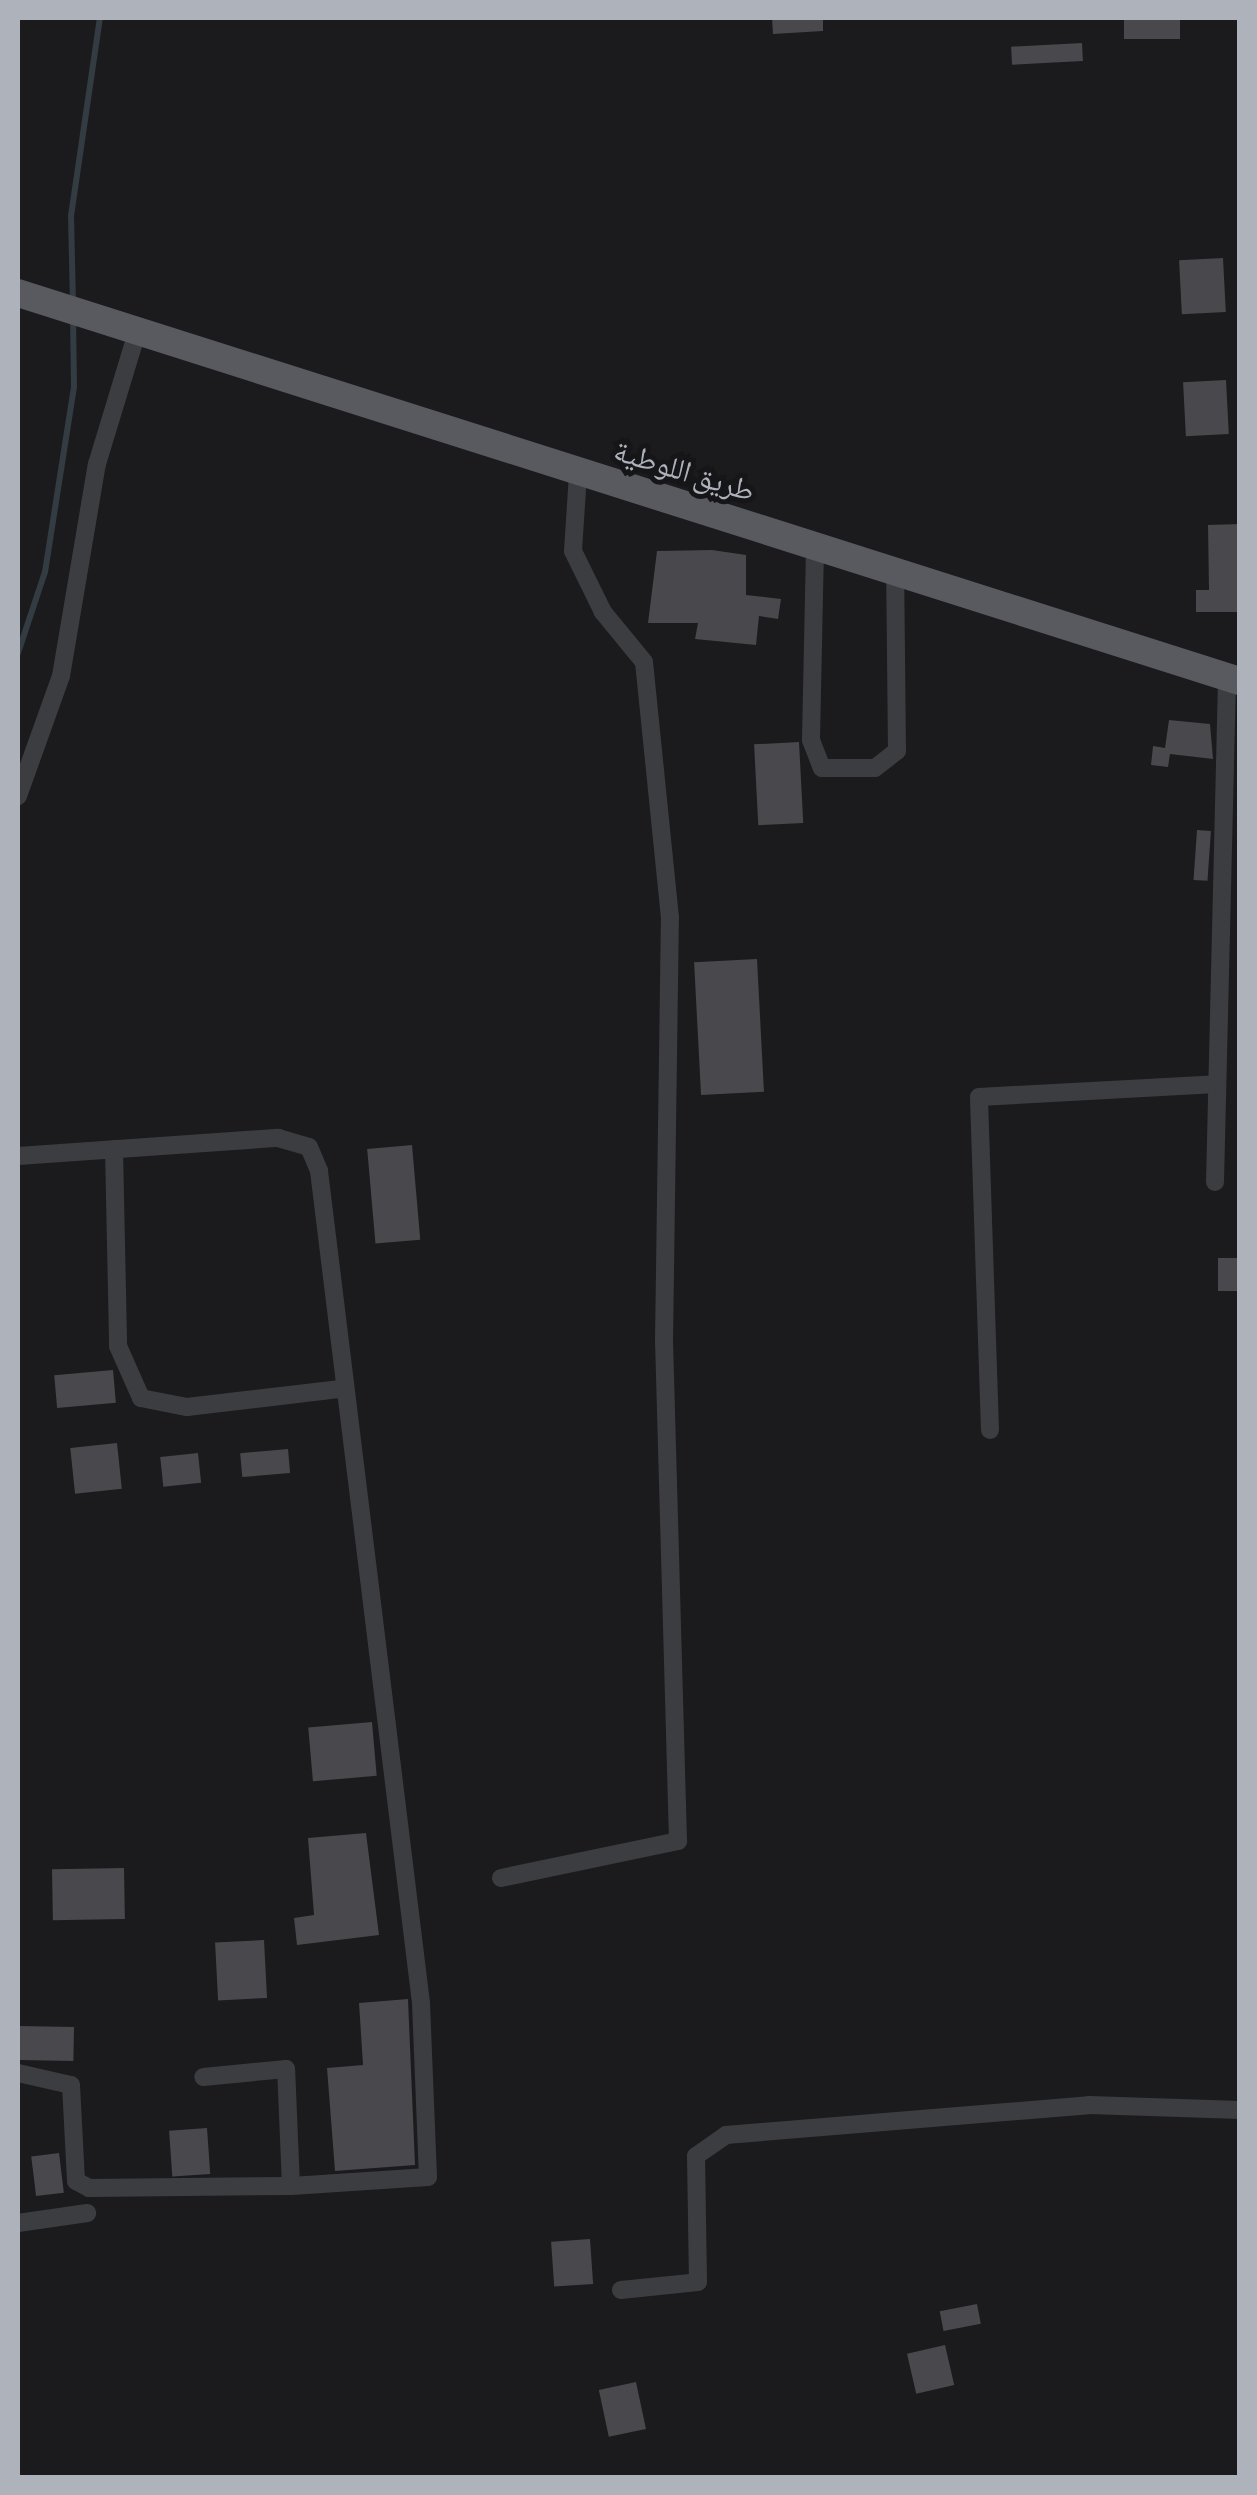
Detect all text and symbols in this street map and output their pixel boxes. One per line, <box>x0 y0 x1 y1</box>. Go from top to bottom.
street label: طريق اللوطية <box>609 434 759 510</box>

